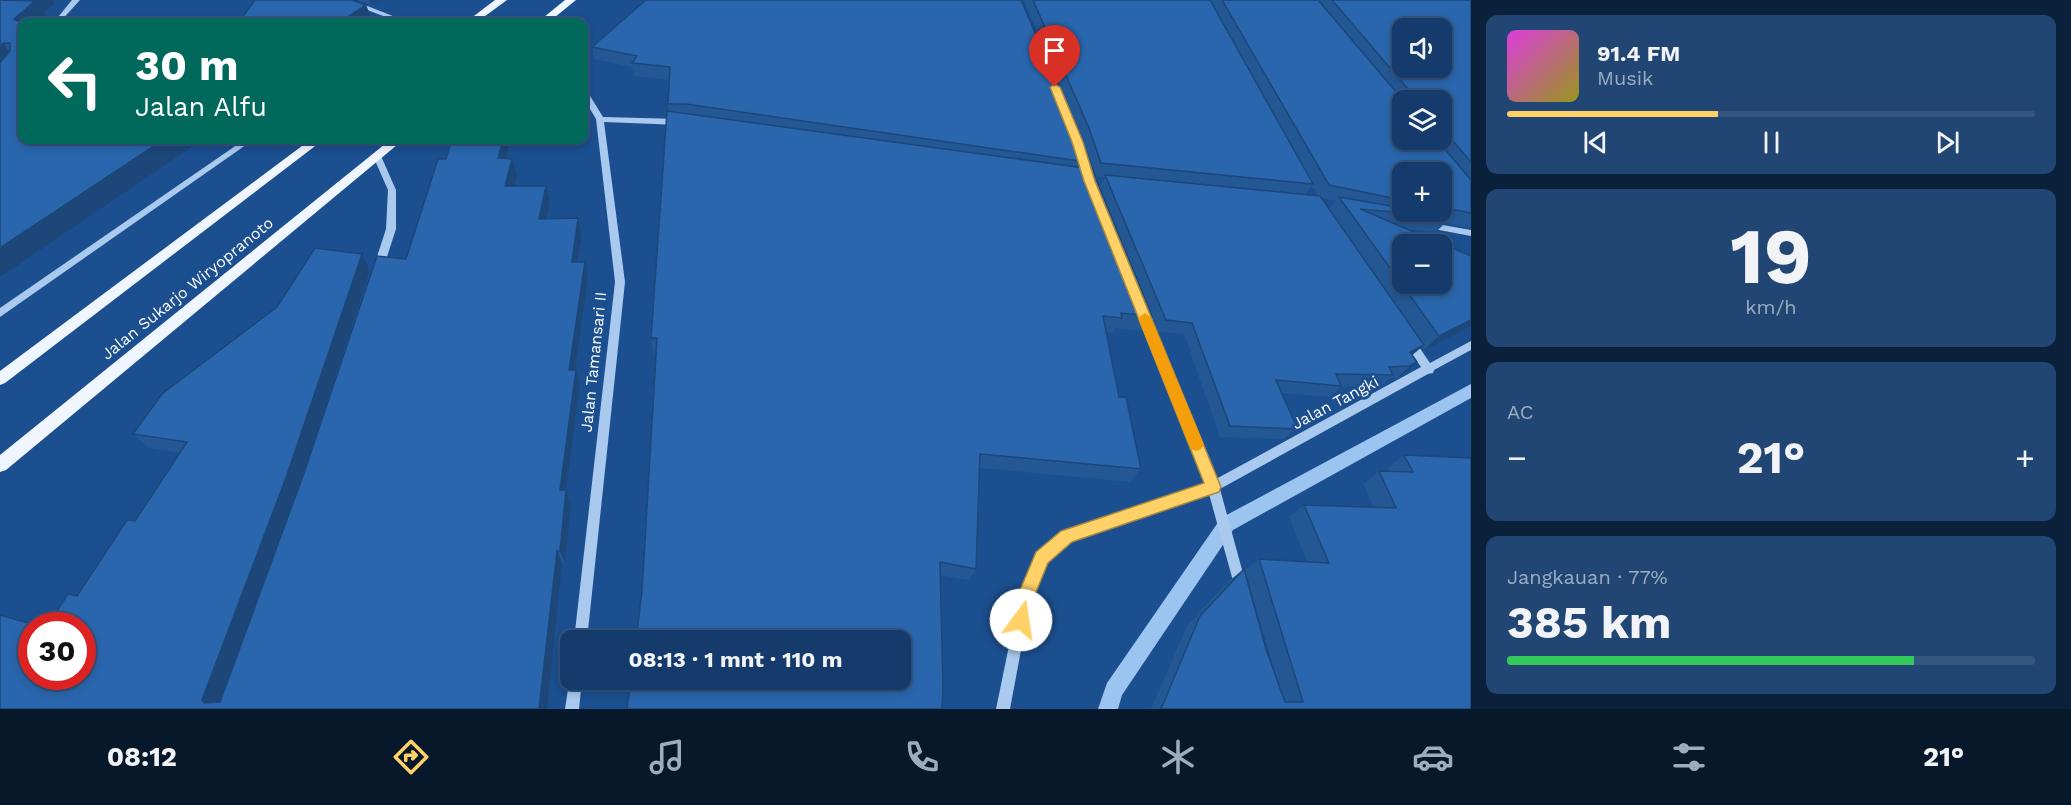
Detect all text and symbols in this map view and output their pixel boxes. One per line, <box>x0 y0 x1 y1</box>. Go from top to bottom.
map controls <box>1392 18 1452 294</box>
button: sound <box>1392 18 1452 78</box>
pin <box>1029 25 1080 87</box>
icon: arrive <box>1038 34 1071 67</box>
text: 30 m <box>135 41 239 90</box>
text: 91.4 FM <box>1597 41 1680 66</box>
icon: left <box>36 42 114 120</box>
text: Musik <box>1597 66 1653 90</box>
button: layers <box>1392 90 1452 150</box>
text: Jalan Alfu <box>135 91 267 123</box>
icon: previous <box>1579 126 1612 159</box>
icon: pause <box>1755 126 1788 159</box>
icon: next <box>1931 126 1964 159</box>
button: + <box>1392 162 1452 222</box>
text: 19 <box>1730 210 1812 302</box>
street label: Jalan Sukarjo Wiryopranoto <box>98 213 277 364</box>
button: − <box>1392 234 1452 294</box>
street label: Jalan Tamansari II <box>577 291 610 433</box>
text: km/h <box>1745 295 1797 319</box>
street label: Jalan Tangki <box>1289 372 1382 433</box>
text: AC <box>1507 400 1533 424</box>
text: 21° <box>1737 431 1805 484</box>
text: − <box>1507 438 1527 477</box>
text: + <box>2015 438 2035 477</box>
text: Jangkauan · 77% <box>1507 565 1668 589</box>
position arrow <box>989 588 1053 652</box>
text: 385 km <box>1507 596 1671 649</box>
speed limit sign: 30 <box>18 612 96 690</box>
text: 08:13 · 1 mnt · 110 m <box>629 647 842 672</box>
icon: directions <box>390 736 432 778</box>
icon: music <box>646 736 688 778</box>
icon: phone <box>901 736 943 778</box>
icon: climate <box>1157 736 1199 778</box>
icon: car <box>1412 736 1454 778</box>
icon: filters <box>1668 736 1710 778</box>
text: 08:12 <box>107 741 177 773</box>
text: 21° <box>1923 741 1964 773</box>

